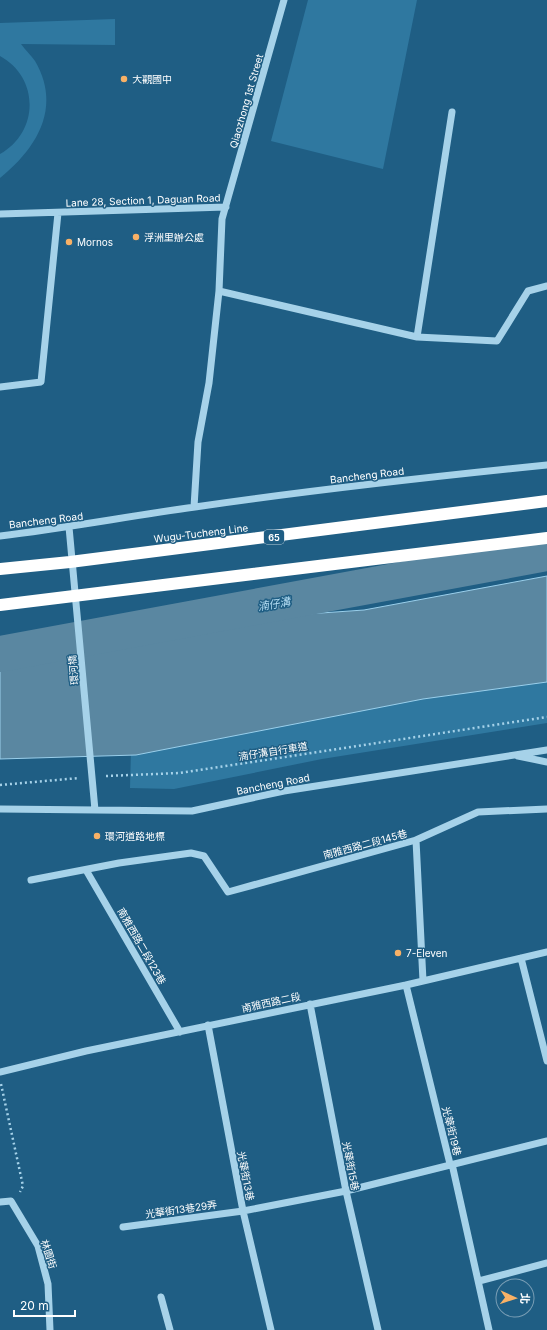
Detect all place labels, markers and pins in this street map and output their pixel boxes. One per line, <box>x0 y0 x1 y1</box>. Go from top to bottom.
place label: 大觀國中 <box>132 73 172 85</box>
marker: 大觀國中 <box>119 74 129 84</box>
place label: 浮洲里辦公處 <box>144 231 204 243</box>
marker: 浮洲里辦公處 <box>131 232 141 242</box>
place label: Mornos <box>77 236 113 248</box>
marker: Mornos <box>64 237 74 247</box>
place label: 環河道路地標 <box>105 830 165 842</box>
marker: 環河道路地標 <box>92 831 102 841</box>
place label: 7-Eleven <box>406 947 448 959</box>
marker: 7-Eleven <box>393 948 403 958</box>

